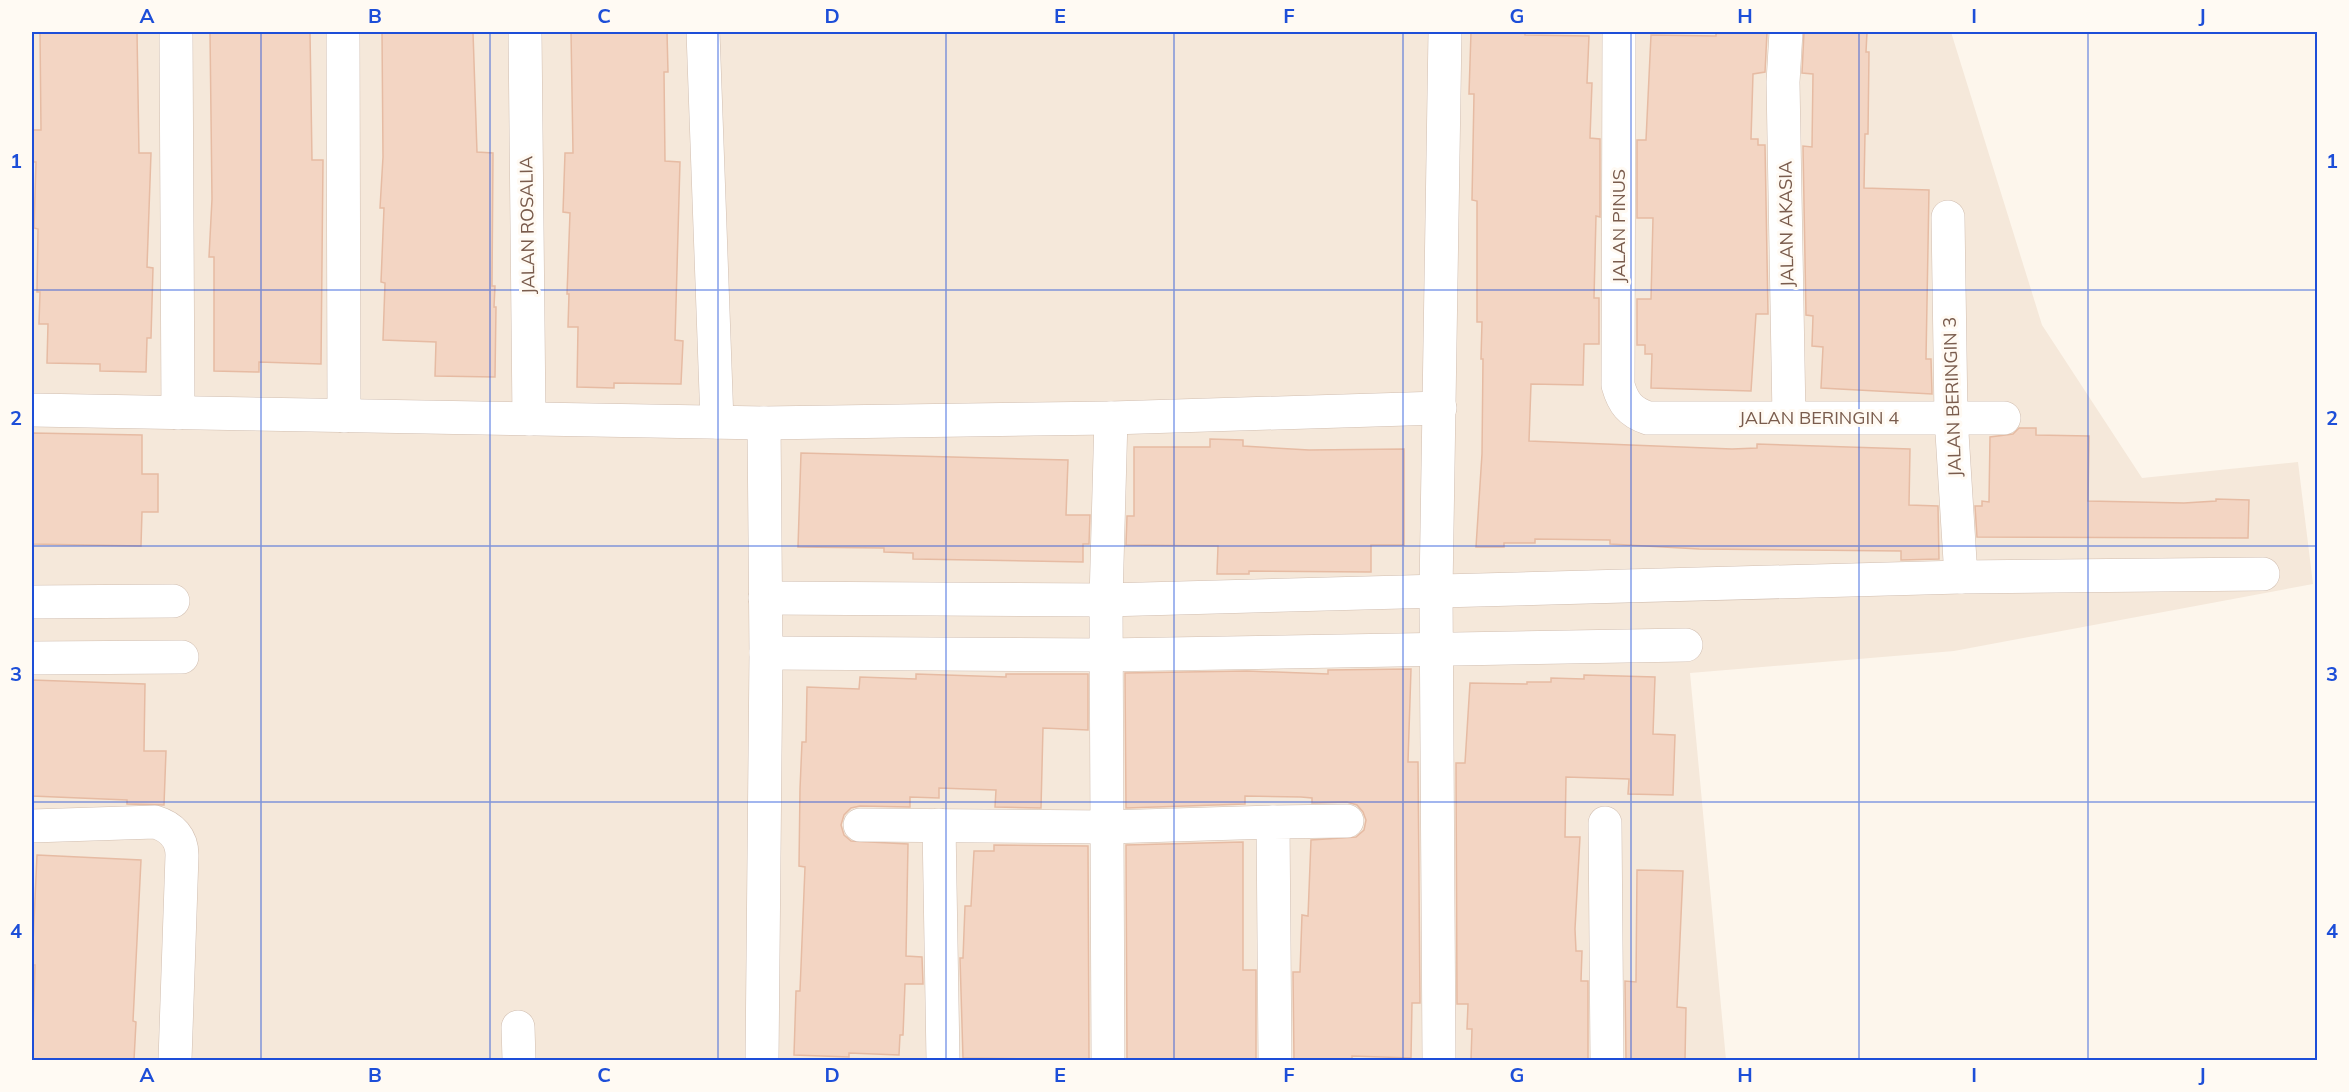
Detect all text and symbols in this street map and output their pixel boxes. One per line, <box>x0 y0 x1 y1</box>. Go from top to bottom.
text: A <box>140 3 155 28</box>
text: B <box>368 3 382 28</box>
text: C <box>597 3 611 28</box>
text: D <box>824 3 840 28</box>
text: E <box>1054 3 1066 28</box>
text: F <box>1283 3 1295 28</box>
text: G <box>1510 3 1524 28</box>
text: H <box>1737 3 1753 28</box>
text: I <box>1971 3 1977 28</box>
text: J <box>2198 3 2206 28</box>
text: 1 <box>10 148 22 173</box>
text: 1 <box>2326 148 2338 173</box>
street label: JALAN ROSALIA <box>514 156 540 294</box>
street label: JALAN AKASIA <box>1773 161 1799 287</box>
street label: JALAN PINUS <box>1607 169 1630 283</box>
street label: JALAN BERINGIN 3 <box>1938 317 1966 477</box>
text: 2 <box>10 405 22 430</box>
text: 2 <box>2326 405 2338 430</box>
street label: JALAN BERINGIN 4 <box>1739 406 1899 429</box>
text: 3 <box>10 661 22 686</box>
text: 3 <box>2326 661 2338 686</box>
text: 4 <box>10 918 22 943</box>
text: 4 <box>2326 918 2338 943</box>
text: A <box>140 1062 155 1087</box>
text: B <box>368 1062 382 1087</box>
text: C <box>597 1062 611 1087</box>
text: D <box>824 1062 840 1087</box>
text: E <box>1054 1062 1066 1087</box>
text: F <box>1283 1062 1295 1087</box>
text: G <box>1510 1062 1524 1087</box>
text: H <box>1737 1062 1753 1087</box>
text: I <box>1971 1062 1977 1087</box>
text: J <box>2198 1062 2206 1087</box>

